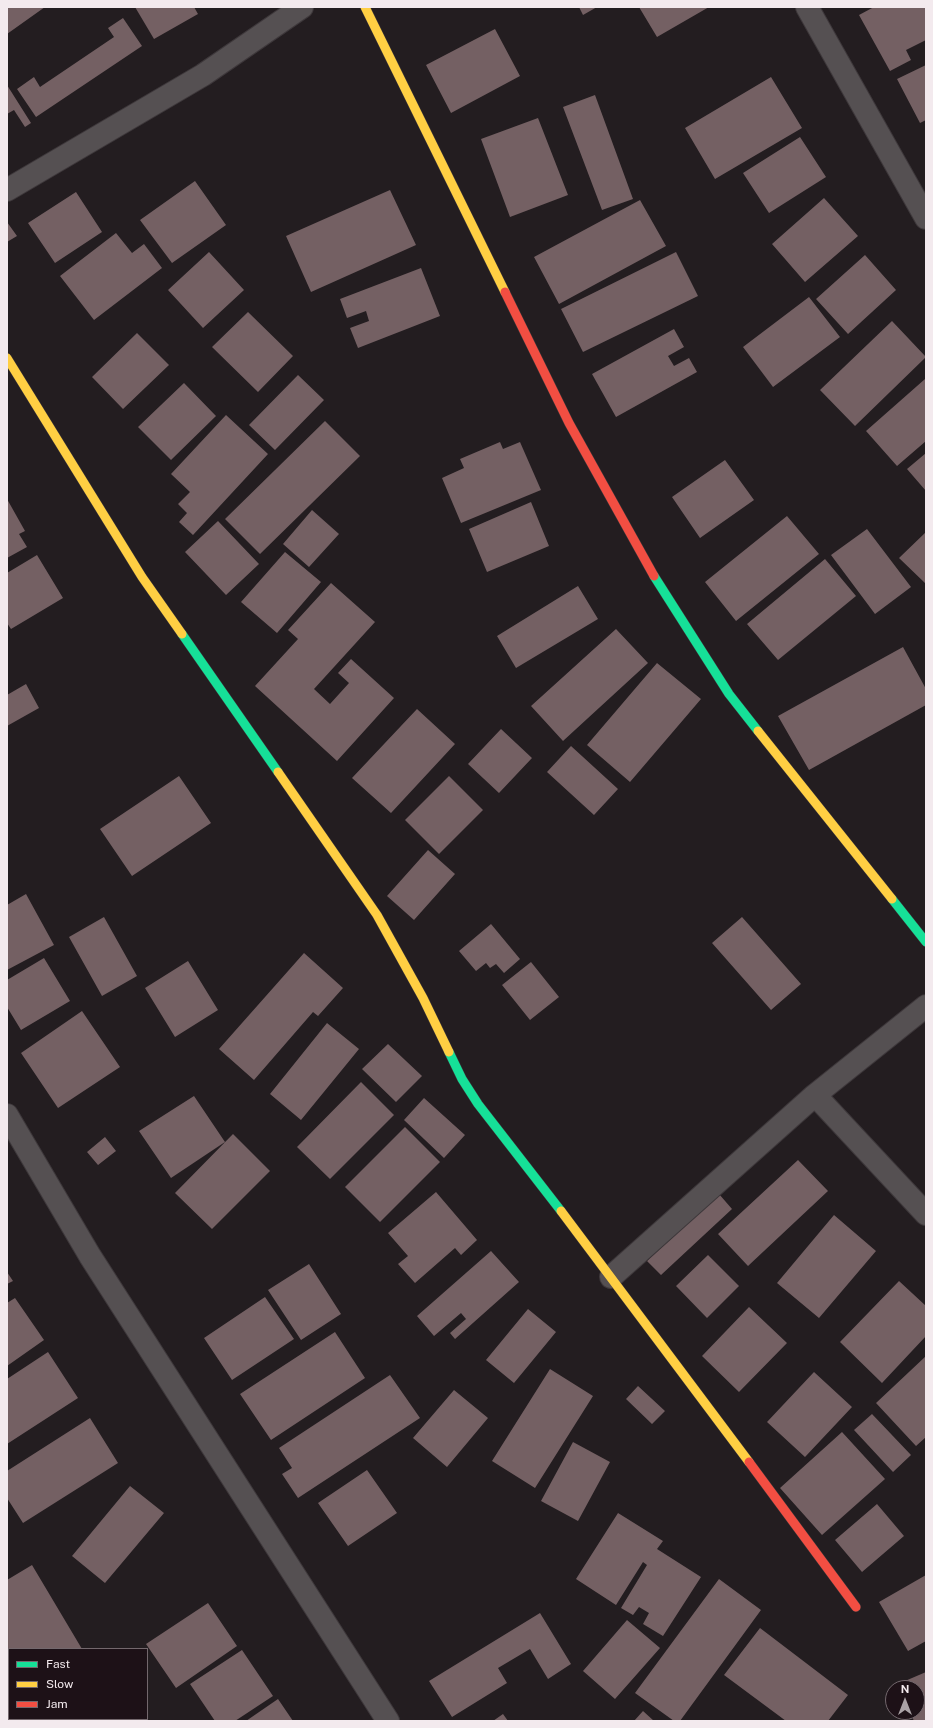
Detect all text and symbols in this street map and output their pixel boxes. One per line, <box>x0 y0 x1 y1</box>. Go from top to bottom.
legend <box>8 1648 148 1720</box>
text: Fast <box>46 1657 70 1671</box>
text: Slow <box>46 1677 73 1691</box>
north arrow <box>885 1680 925 1720</box>
text: N <box>901 1683 909 1695</box>
text: Jam <box>46 1697 68 1711</box>

